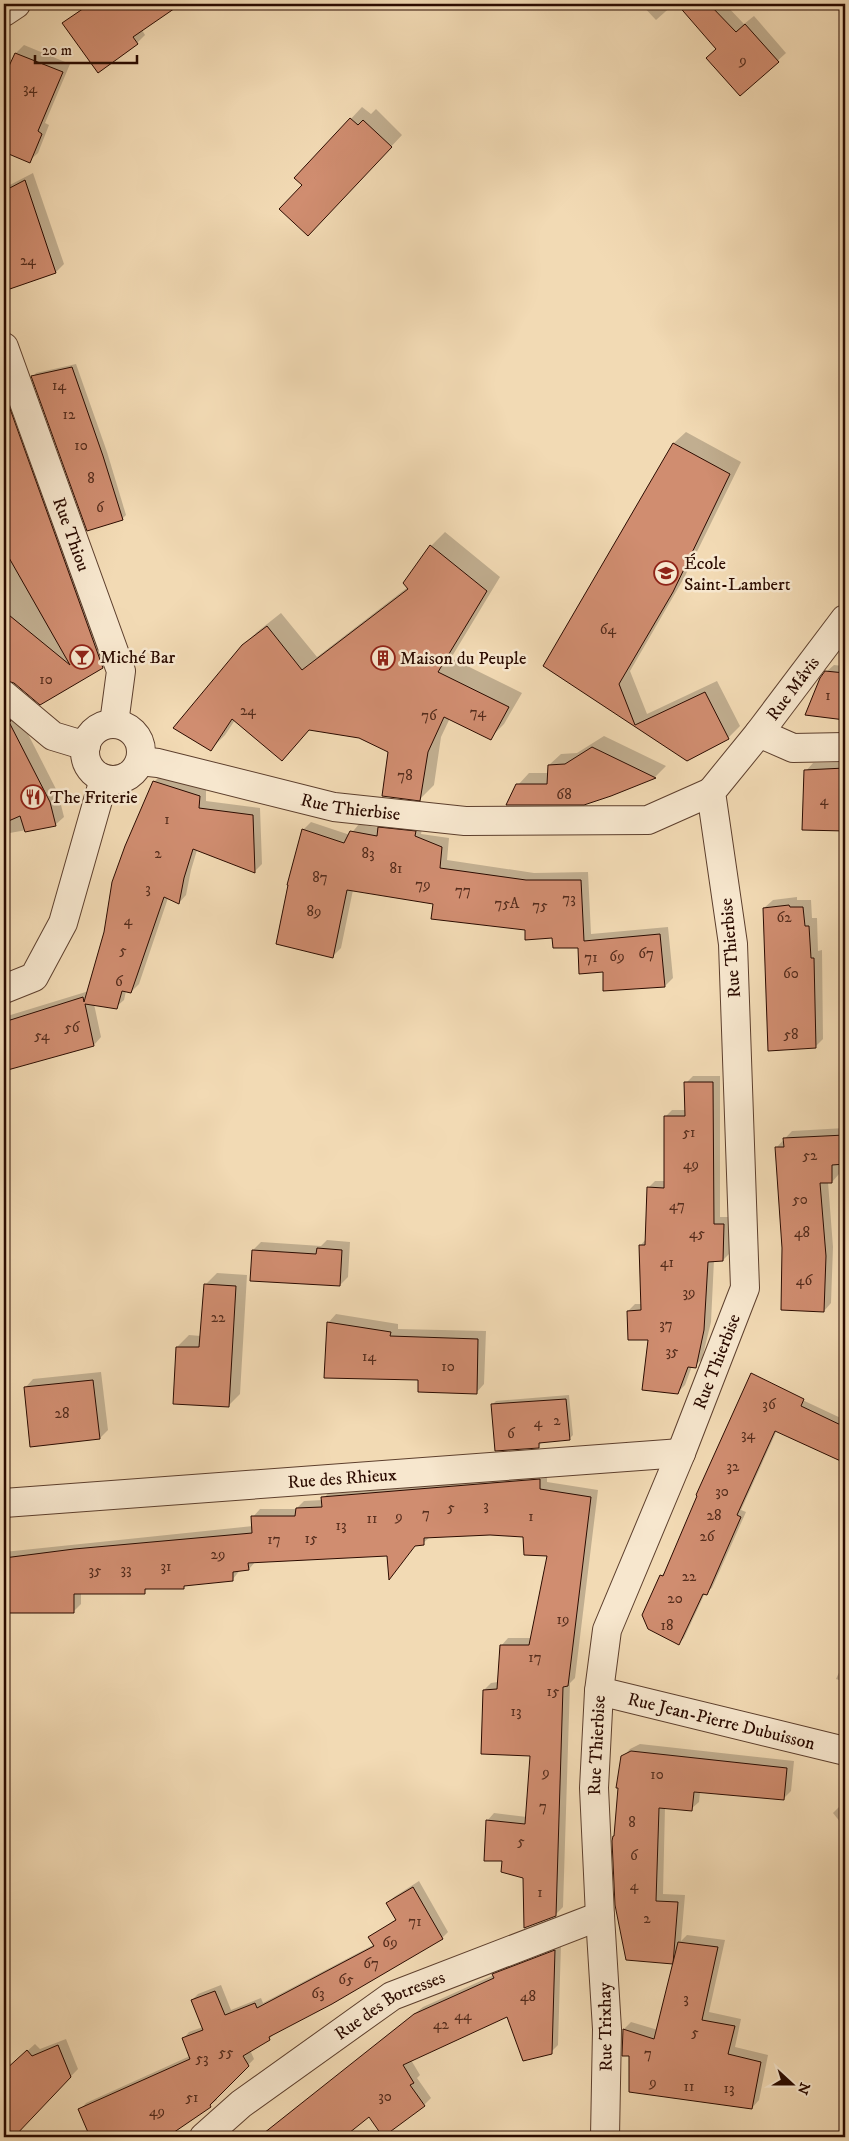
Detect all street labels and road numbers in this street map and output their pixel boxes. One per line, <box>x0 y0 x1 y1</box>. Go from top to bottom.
street label: Rue Thiou <box>47 494 94 575</box>
street label: Rue Mâvis <box>762 652 825 725</box>
street label: Rue Thierbise <box>298 789 401 826</box>
street label: Rue Thierbise <box>716 897 746 999</box>
street label: Rue Thierbise <box>689 1311 746 1413</box>
street label: Rue des Rhieux <box>287 1464 398 1494</box>
street label: Rue Jean-Pierre Dubuisson <box>625 1688 818 1755</box>
street label: Rue Thierbise <box>584 1695 611 1796</box>
street label: Rue des Botresses <box>331 1967 448 2045</box>
street label: Rue Trixhay <box>594 1982 618 2072</box>

